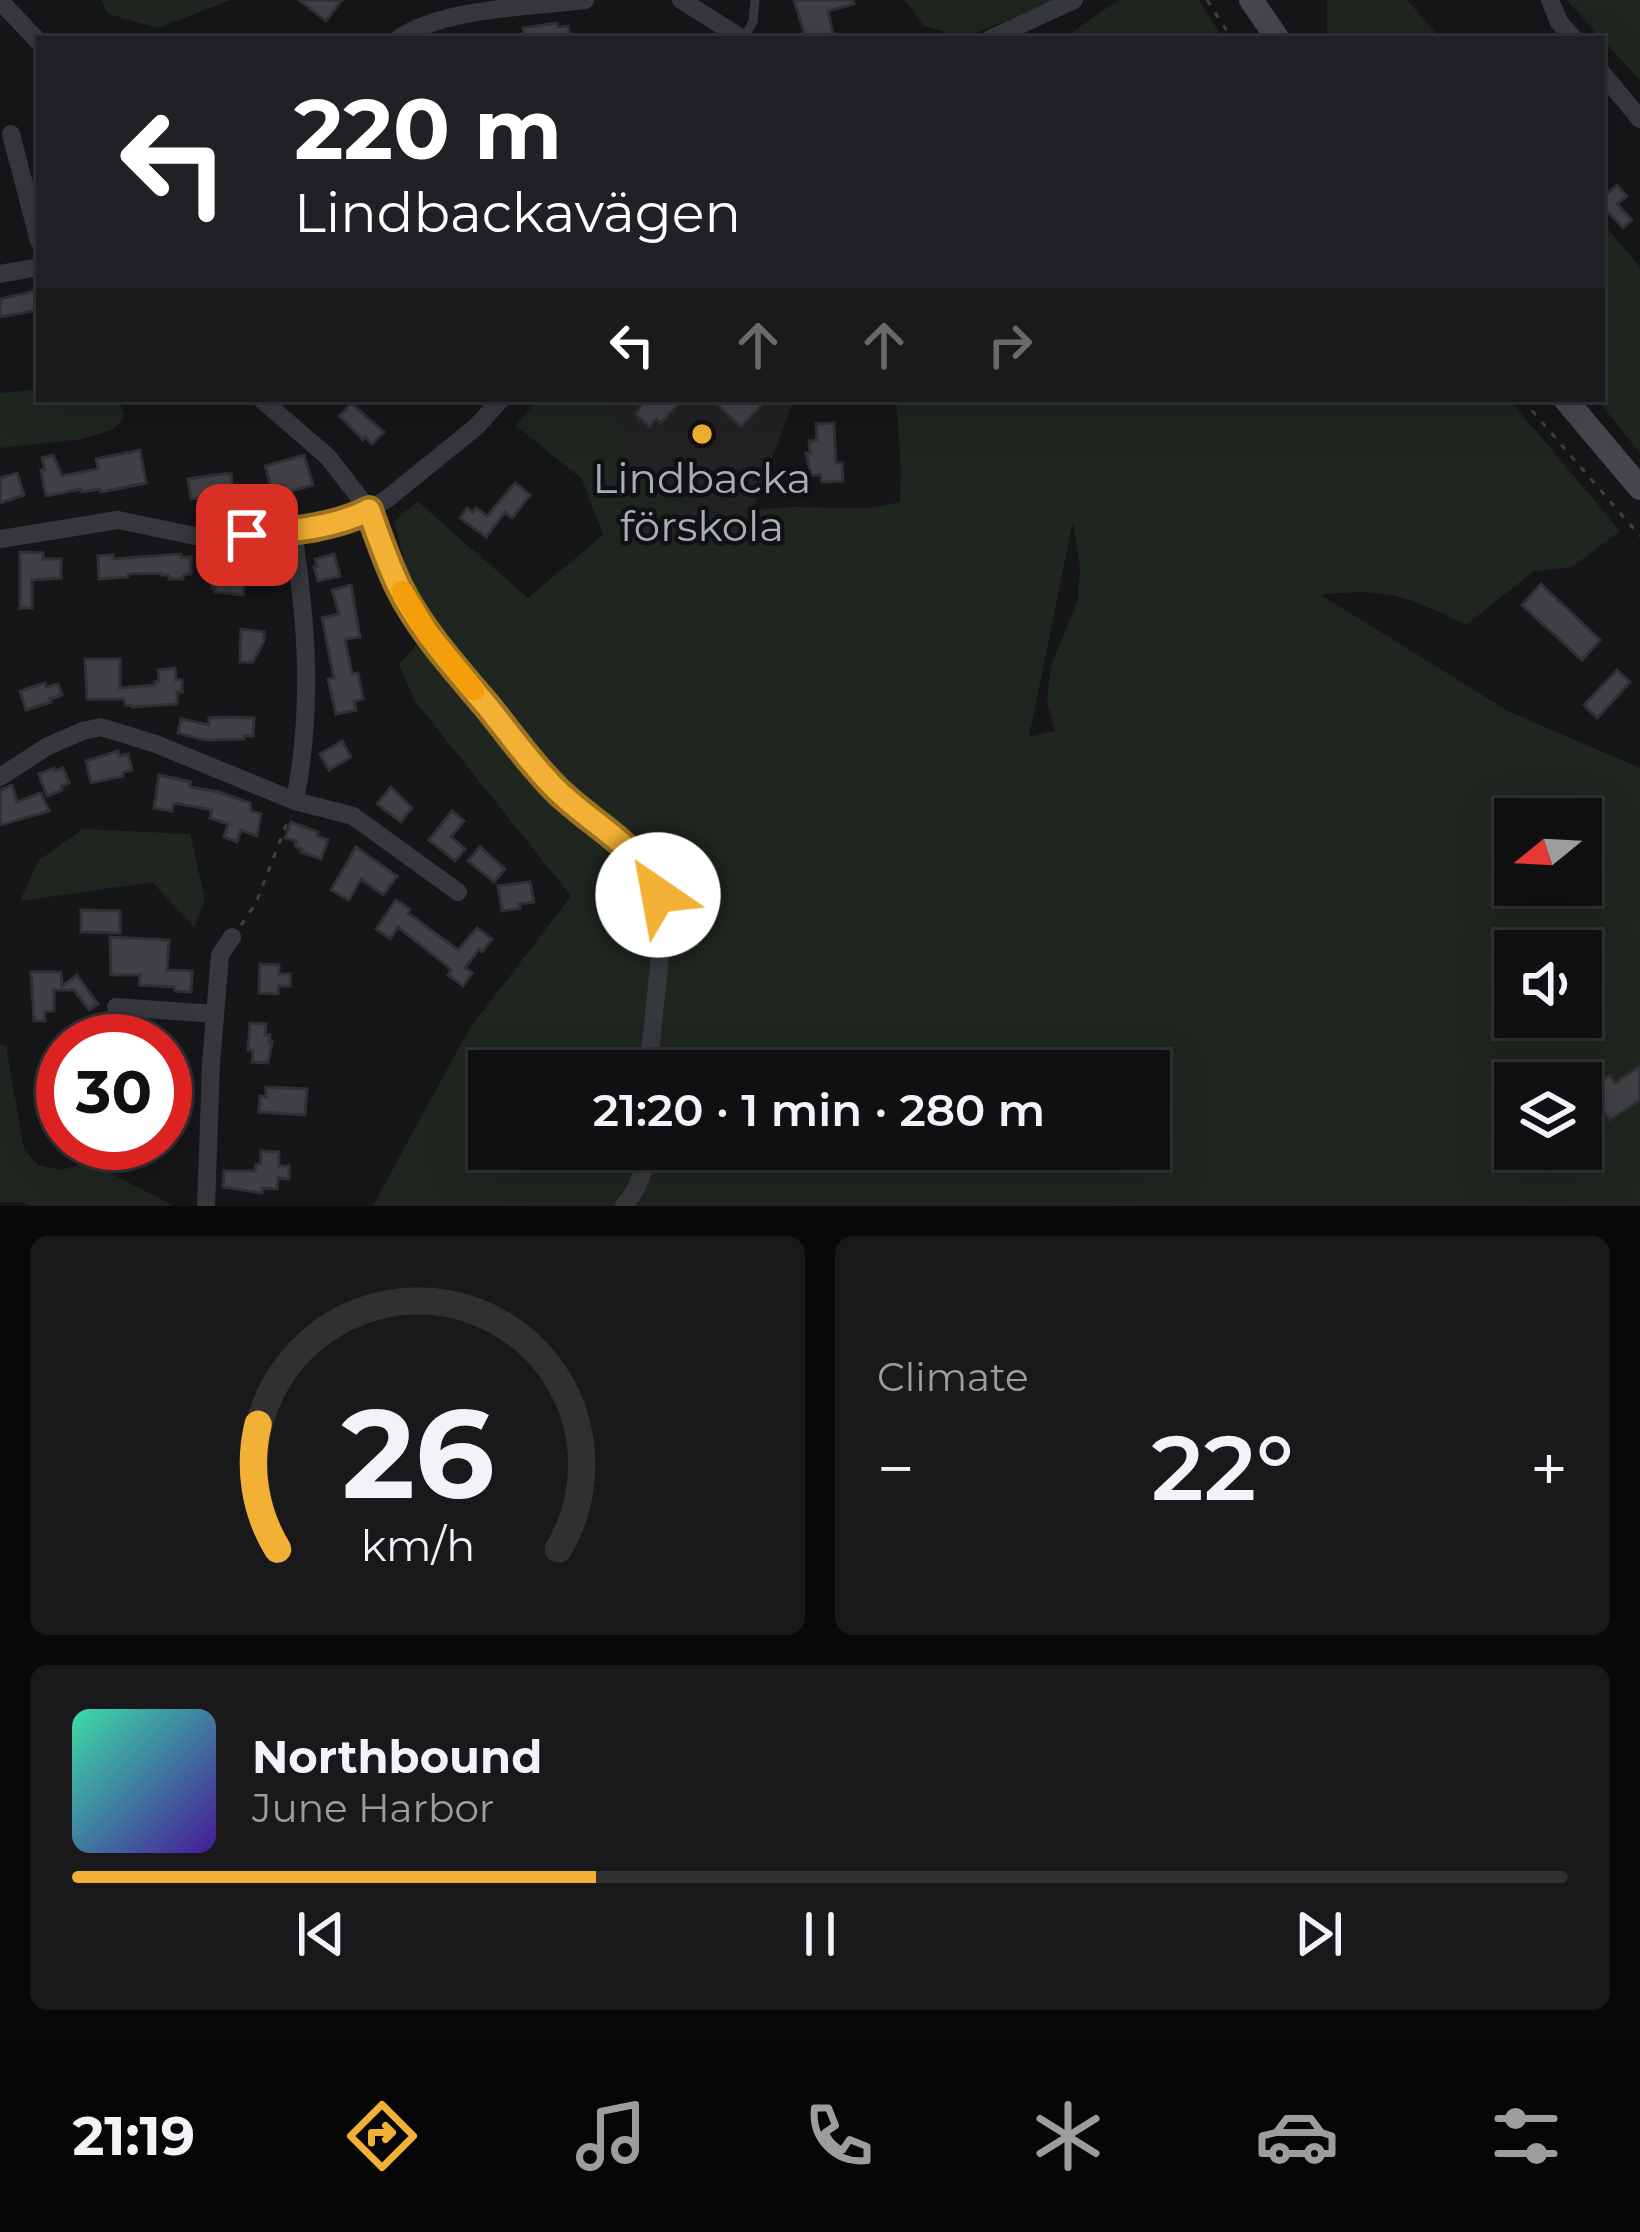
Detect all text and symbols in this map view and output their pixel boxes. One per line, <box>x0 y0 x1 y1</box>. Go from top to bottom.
text: 220 m <box>294 78 562 180</box>
icon: left <box>96 84 252 240</box>
text: Lindbackavägen <box>294 180 741 246</box>
icon: left <box>599 312 665 378</box>
icon: ahead <box>725 312 791 378</box>
icon: ahead <box>851 312 917 378</box>
icon: right <box>977 312 1043 378</box>
marker: Lindbacka förskola <box>689 421 715 447</box>
place label: Lindbacka förskola <box>593 452 811 552</box>
pin <box>196 484 298 586</box>
icon: arrive <box>214 502 280 568</box>
north arrow <box>1494 798 1602 906</box>
map controls <box>1494 798 1602 1170</box>
position arrow <box>595 832 721 958</box>
button: sound <box>1494 930 1602 1038</box>
speed limit sign: 30 <box>36 1014 192 1170</box>
button: layers <box>1494 1062 1602 1170</box>
text: 21:20 · 1 min · 280 m <box>593 1082 1045 1137</box>
text: Climate <box>877 1353 1029 1401</box>
text: 26 <box>341 1377 494 1529</box>
text: 22° <box>1151 1413 1294 1523</box>
text: − <box>877 1428 915 1509</box>
text: + <box>1530 1428 1568 1509</box>
text: km/h <box>360 1518 475 1571</box>
text: Northbound <box>252 1729 542 1784</box>
text: June Harbor <box>252 1784 494 1832</box>
icon: previous <box>288 1901 354 1967</box>
icon: pause <box>787 1901 853 1967</box>
icon: next <box>1286 1901 1352 1967</box>
icon: directions <box>340 2094 424 2178</box>
icon: music <box>569 2094 653 2178</box>
icon: phone <box>797 2094 881 2178</box>
icon: climate <box>1026 2094 1110 2178</box>
icon: car <box>1255 2094 1339 2178</box>
icon: filters <box>1484 2094 1568 2178</box>
text: 21:19 <box>72 2103 195 2169</box>

